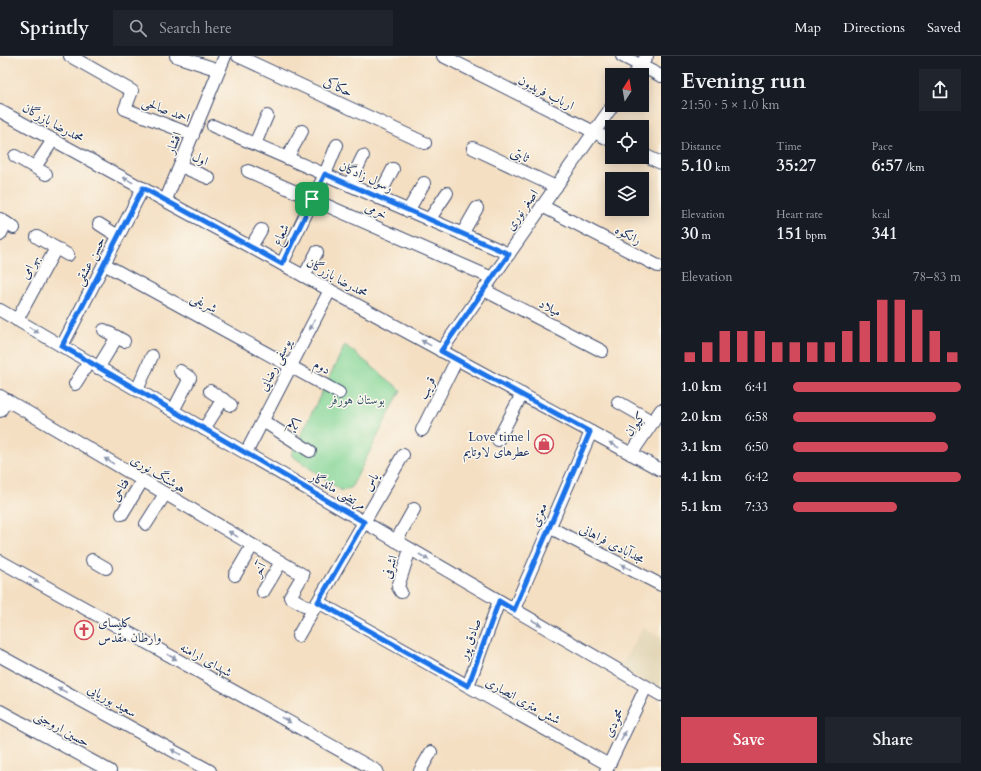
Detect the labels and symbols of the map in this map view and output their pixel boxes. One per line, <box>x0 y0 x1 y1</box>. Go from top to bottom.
north arrow <box>605 68 649 112</box>
street label: ارباب فریدون <box>515 71 577 115</box>
street label: حکاکی <box>321 73 355 102</box>
street label: احمد صالحی <box>140 93 193 127</box>
street label: محمدرضا بازرگان <box>19 99 87 147</box>
street label: افشار <box>161 129 187 159</box>
street label: ثابتی <box>508 143 533 167</box>
street label: اول <box>189 148 211 170</box>
street label: رسول زادگان <box>336 157 396 197</box>
one-way arrow <box>122 177 134 184</box>
pin <box>295 182 329 216</box>
street label: اصغر نوری <box>501 186 543 234</box>
street label: خرمی <box>362 198 390 224</box>
street label: شعاع <box>268 221 296 250</box>
street label: رانکوه <box>612 221 644 249</box>
street label: حسن عشقی <box>70 233 111 289</box>
street label: بهرامی <box>16 252 44 282</box>
street label: محمدرضا بازرگان <box>303 254 371 302</box>
street label: شریفی <box>187 288 220 318</box>
street label: میلاد <box>536 295 564 321</box>
one-way arrow <box>309 319 315 330</box>
one-way arrow <box>28 326 40 333</box>
street label: یوسفی رضایی <box>254 334 297 395</box>
one-way arrow <box>421 339 432 346</box>
street label: دوم <box>309 355 334 381</box>
street label: قریب <box>414 373 440 402</box>
park label: بوستان هورفر <box>327 391 385 409</box>
street label: کیوان <box>620 408 650 440</box>
street label: یکم <box>283 413 305 438</box>
place label: Love time | عطرهای لاوتایم <box>463 428 530 463</box>
shop icon: Love time | عطرهای لاوتایم <box>533 433 555 455</box>
one-way arrow <box>609 441 620 448</box>
street label: هوشنگ نوری <box>127 451 189 498</box>
one-way arrow <box>103 457 115 464</box>
street label: مرتضی ماندگار <box>305 467 369 514</box>
street label: یاس <box>359 468 384 494</box>
street label: فتاحی <box>106 475 134 505</box>
street label: معزی <box>526 500 552 530</box>
street label: مجدآبادی فراهانی <box>576 520 648 568</box>
one-way arrow <box>227 531 239 538</box>
street label: اشرفی <box>378 553 402 581</box>
one-way arrow <box>418 554 430 561</box>
street label: آخر <box>248 558 272 582</box>
one-way arrow <box>621 564 632 570</box>
one-way arrow <box>28 577 40 584</box>
place label: کلیسای وارطان مقدس <box>98 614 161 647</box>
street label: صادق پور <box>454 616 486 664</box>
church icon: کلیسای وارطان مقدس <box>73 619 95 641</box>
one-way arrow <box>531 619 543 626</box>
street label: شهدای ارامنه <box>177 638 235 682</box>
one-way arrow <box>166 654 178 660</box>
street label: شش متری انصاری <box>482 673 564 729</box>
street label: سعید بوریایی <box>84 680 140 722</box>
one-way arrow <box>56 687 68 693</box>
street label: محمودی <box>599 705 629 740</box>
street label: حسین اروجنی <box>31 706 93 752</box>
one-way arrow <box>280 717 292 724</box>
one-way arrow <box>620 730 626 742</box>
one-way arrow <box>170 749 182 756</box>

